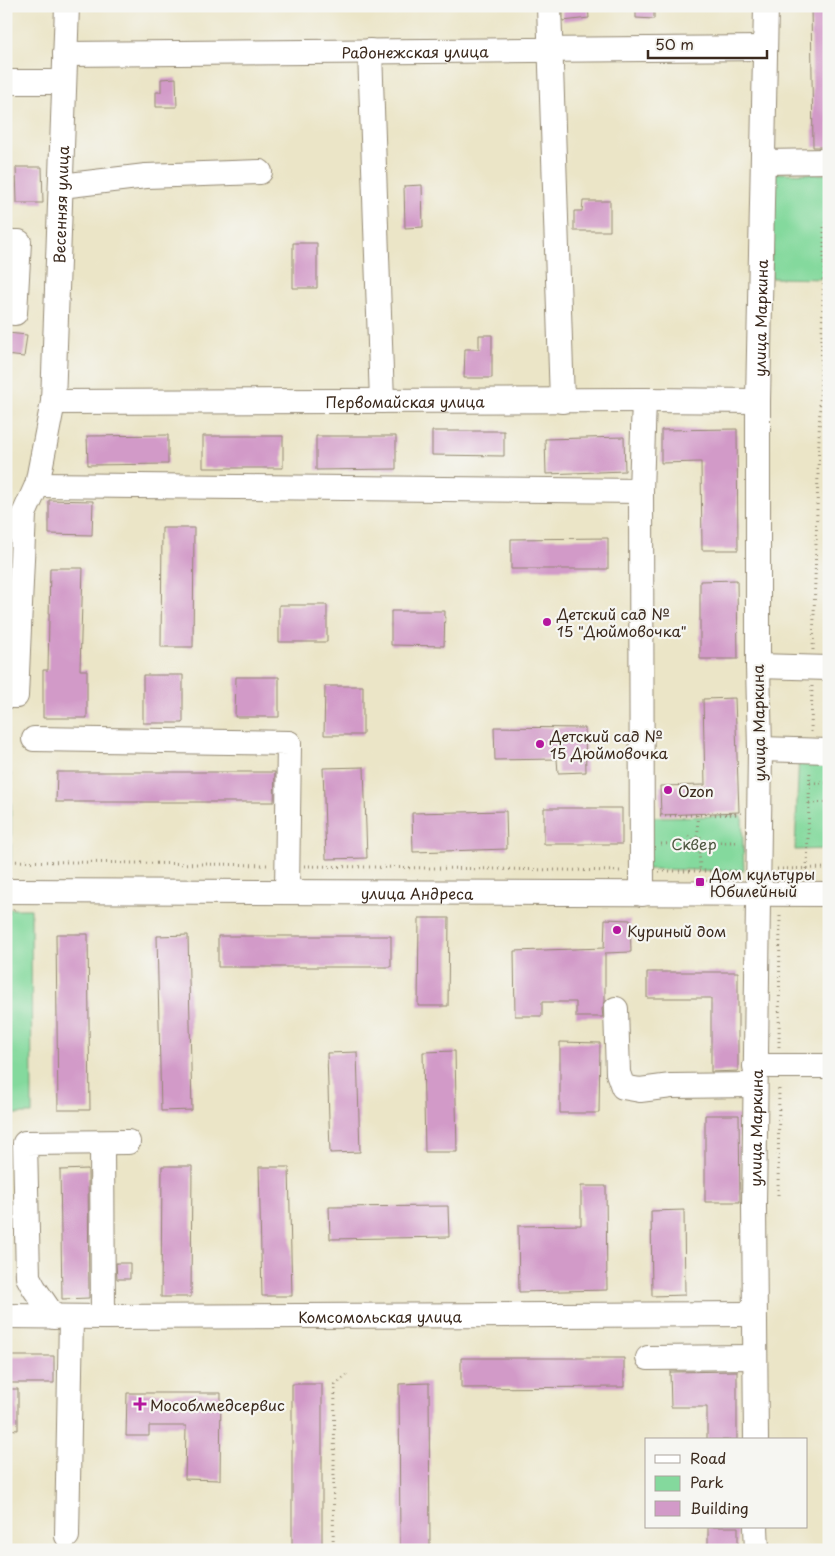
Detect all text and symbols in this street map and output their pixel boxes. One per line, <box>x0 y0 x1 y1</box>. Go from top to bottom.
scale bar <box>648 28 766 60</box>
text: 50 m <box>655 32 694 55</box>
street label: Радонежская улица <box>341 39 489 63</box>
street label: Весенняя улица <box>46 145 74 264</box>
street label: улица Маркина <box>747 259 772 377</box>
street label: Первомайская улица <box>325 389 485 413</box>
place label: Детский сад № 15 "Дюймовочка" <box>556 602 687 642</box>
marker: Детский сад № 15 "Дюймовочка" <box>541 616 553 628</box>
street label: улица Маркина <box>745 664 771 782</box>
place label: Детский сад № 15 Дюймовочка <box>549 724 669 764</box>
marker: Детский сад № 15 Дюймовочка <box>534 738 546 750</box>
place label: Ozon <box>678 779 714 802</box>
marker: Ozon <box>662 784 674 796</box>
park label: Сквер <box>671 832 717 855</box>
place label: Дом культуры Юбилейный <box>709 862 815 902</box>
marker: Дом культуры Юбилейный <box>694 876 706 888</box>
street label: улица Андреса <box>361 881 474 904</box>
place label: Куриный дом <box>627 919 726 942</box>
marker: Куриный дом <box>611 924 623 936</box>
street label: улица Маркина <box>743 1069 767 1187</box>
street label: Комсомольская улица <box>298 1304 462 1328</box>
place label: Мособлмедсервис <box>150 1393 285 1416</box>
marker: Мособлмедсервис <box>134 1398 146 1410</box>
legend <box>645 1438 808 1528</box>
text: Road <box>690 1446 726 1469</box>
text: Park <box>690 1470 724 1493</box>
text: Building <box>690 1496 749 1519</box>

